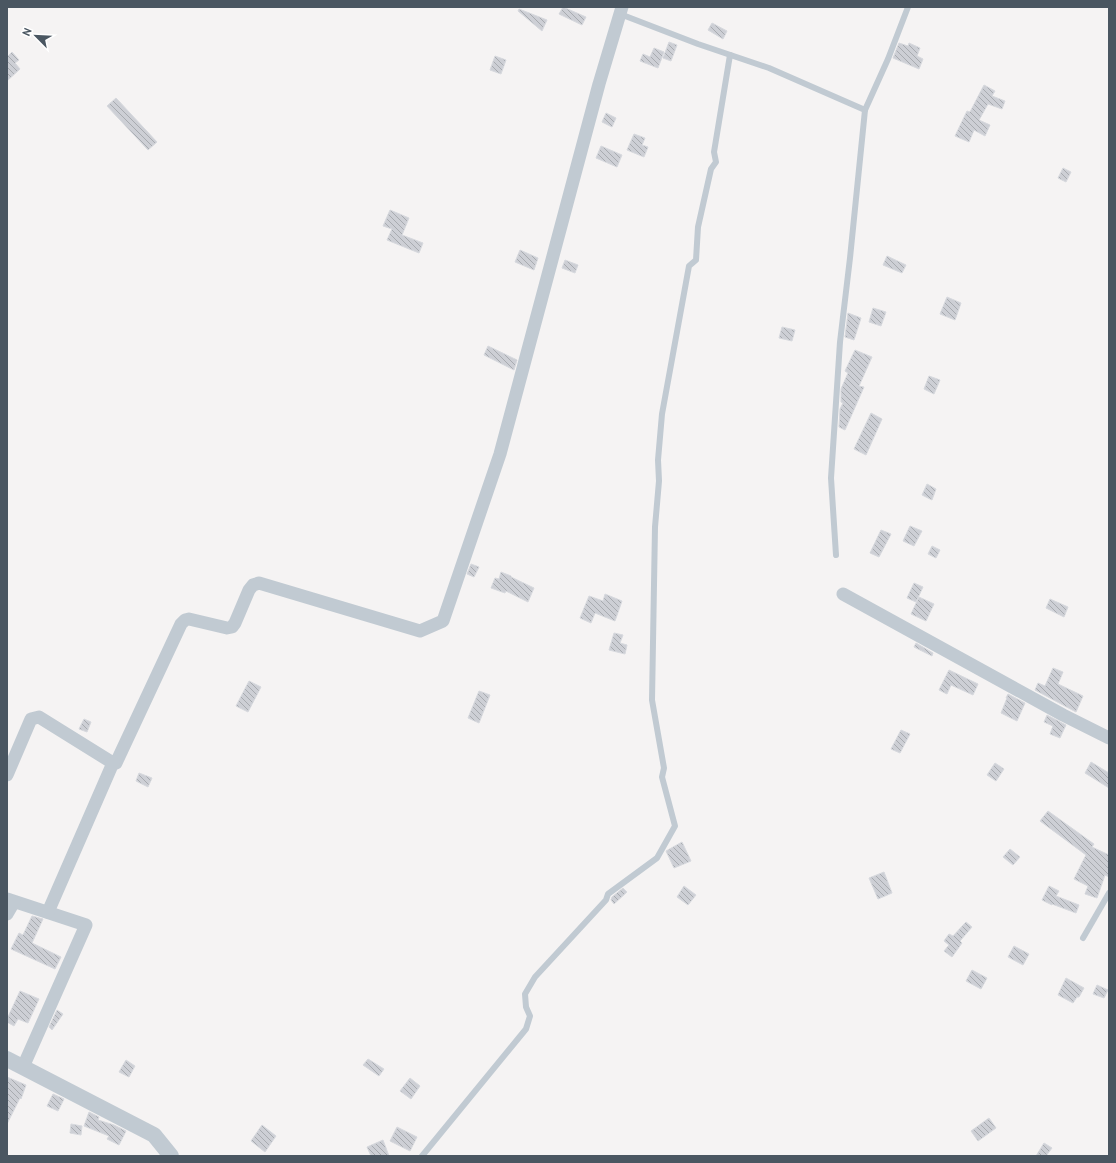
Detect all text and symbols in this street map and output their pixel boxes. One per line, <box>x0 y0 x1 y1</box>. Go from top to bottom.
north arrow <box>16 16 56 56</box>
text: N <box>19 26 35 38</box>

